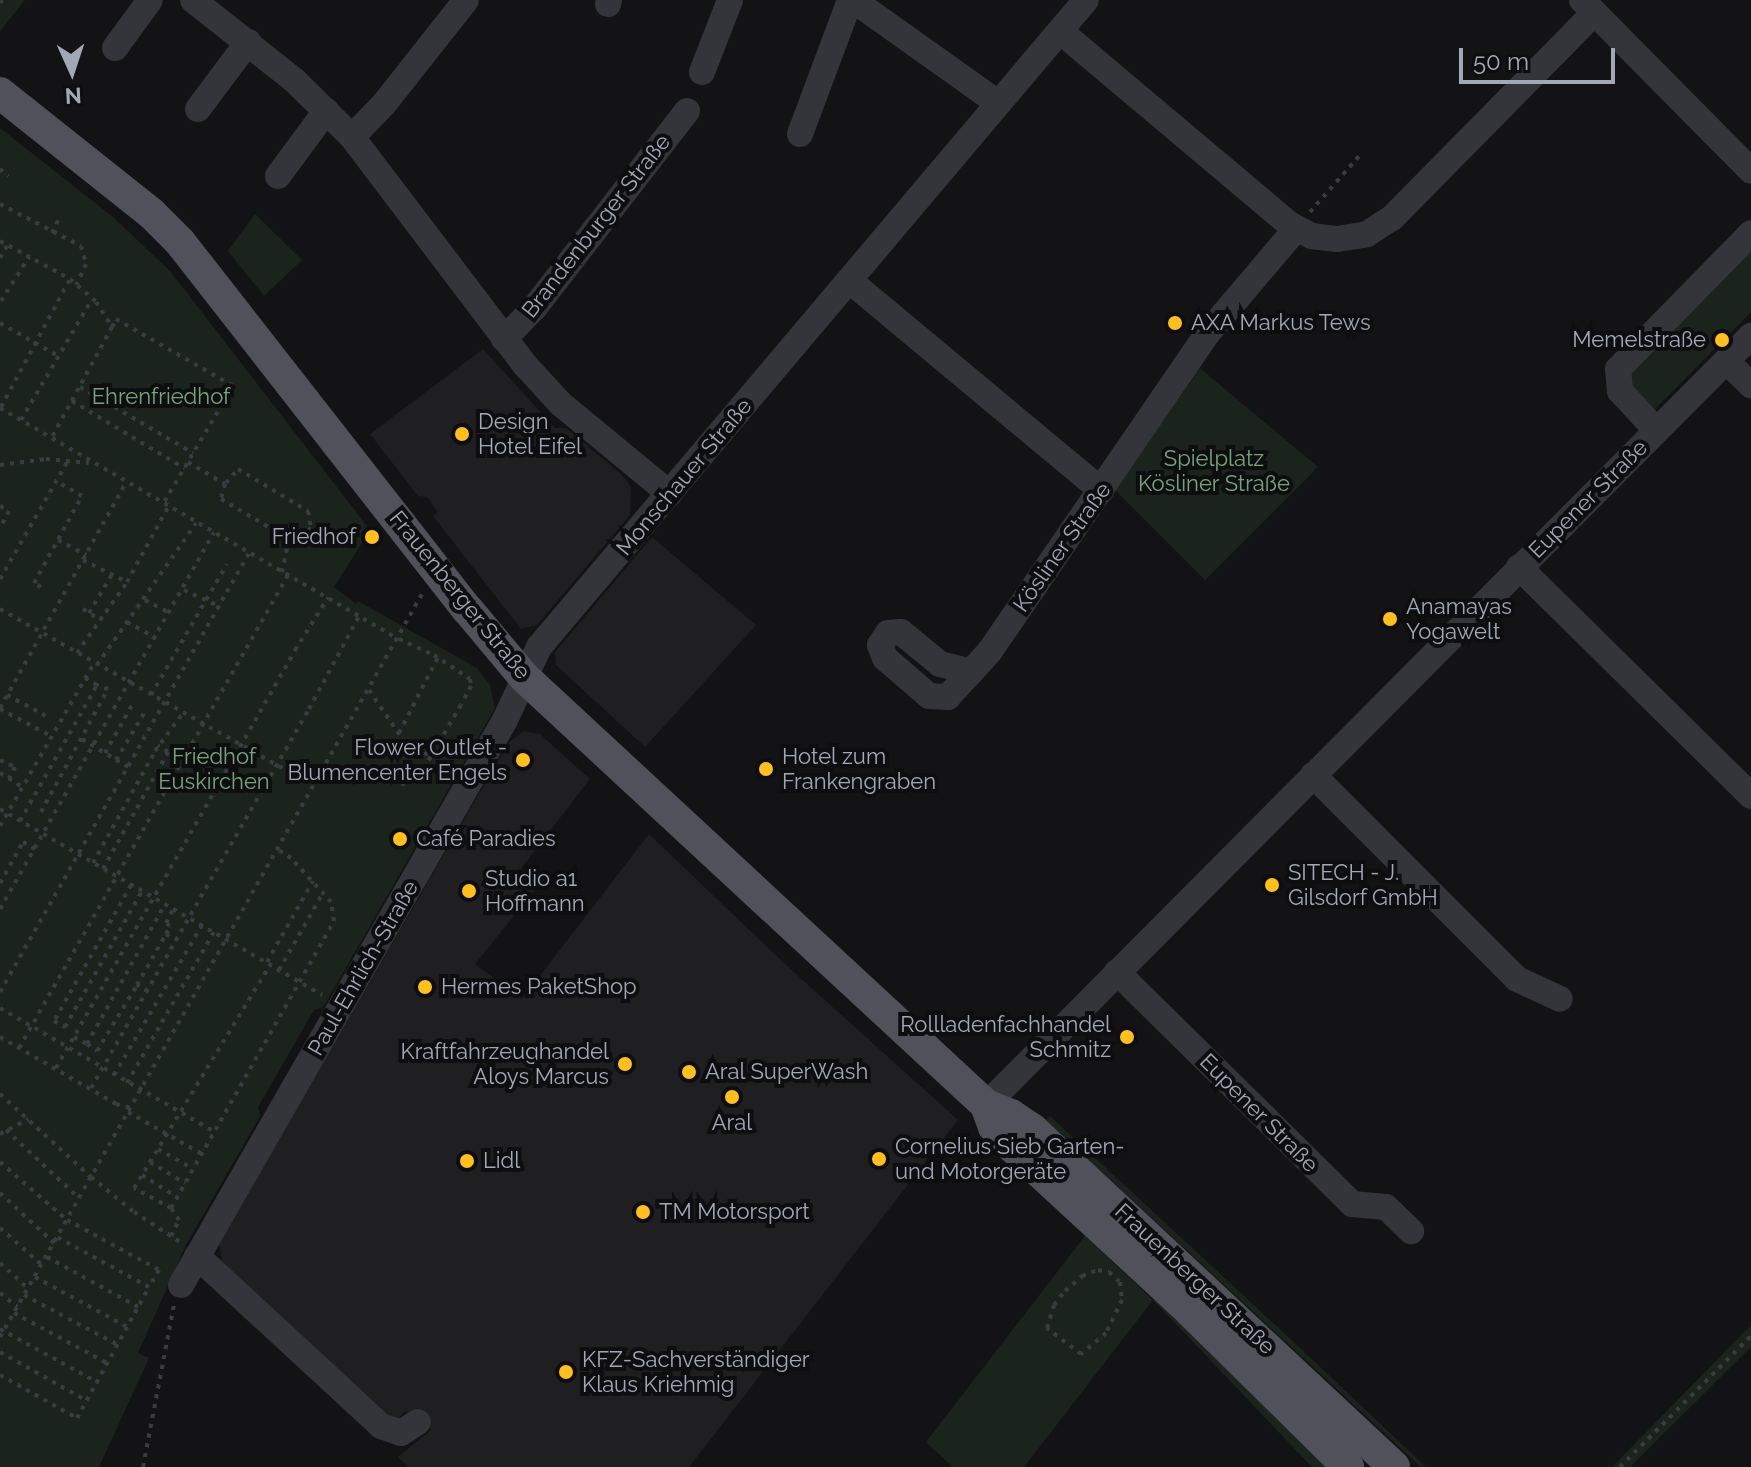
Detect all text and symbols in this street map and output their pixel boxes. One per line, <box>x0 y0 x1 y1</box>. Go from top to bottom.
north arrow <box>32 32 112 112</box>
scale bar <box>1463 32 1619 82</box>
text: 50 m <box>1473 47 1529 76</box>
text: N <box>64 83 82 109</box>
street label: Brandenburger Straße <box>516 129 676 323</box>
place label: AXA Markus Tews <box>1191 310 1372 336</box>
marker: AXA Markus Tews <box>1166 314 1184 332</box>
place label: Memelstraße <box>1572 327 1706 353</box>
marker: Memelstraße <box>1713 331 1731 349</box>
park label: Ehrenfriedhof <box>92 384 230 410</box>
street label: Monschauer Straße <box>611 393 757 561</box>
place label: Design Hotel Eifel <box>478 408 583 460</box>
marker: Design Hotel Eifel <box>453 425 471 443</box>
street label: Eupener Straße <box>1523 434 1653 564</box>
park label: Spielplatz Kösliner Straße <box>1138 445 1290 496</box>
street label: Kösliner Straße <box>1008 477 1116 617</box>
street label: Frauenberger Straße <box>384 505 536 685</box>
place label: Friedhof <box>272 524 356 550</box>
marker: Friedhof <box>363 528 381 546</box>
place label: Anamayas Yogawelt <box>1406 593 1512 644</box>
marker: Anamayas Yogawelt <box>1381 610 1399 628</box>
place label: Flower Outlet - Blumencenter Engels <box>287 734 507 786</box>
park label: Friedhof Euskirchen <box>158 743 270 794</box>
place label: Hotel zum Frankengraben <box>782 743 936 794</box>
marker: Flower Outlet - Blumencenter Engels <box>514 751 532 769</box>
marker: Hotel zum Frankengraben <box>757 760 775 778</box>
place label: Café Paradies <box>416 826 556 852</box>
marker: Café Paradies <box>391 830 409 848</box>
place label: SITECH - J. Gilsdorf GmbH <box>1288 859 1438 910</box>
place label: Studio a1 Hoffmann <box>485 865 585 916</box>
street label: Paul-Ehrlich-Straße <box>302 876 424 1060</box>
marker: SITECH - J. Gilsdorf GmbH <box>1263 876 1281 894</box>
marker: Studio a1 Hoffmann <box>460 882 478 900</box>
place label: Hermes PaketShop <box>441 974 637 1000</box>
marker: Hermes PaketShop <box>416 978 434 996</box>
place label: Rollladenfachhandel Schmitz <box>900 1011 1111 1062</box>
marker: Rollladenfachhandel Schmitz <box>1118 1028 1136 1046</box>
place label: Kraftfahrzeughandel Aloys Marcus <box>401 1038 609 1090</box>
street label: Eupener Straße <box>1194 1048 1324 1178</box>
marker: Kraftfahrzeughandel Aloys Marcus <box>616 1055 634 1073</box>
place label: Aral SuperWash <box>705 1059 869 1085</box>
marker: Aral SuperWash <box>680 1063 698 1081</box>
marker: Aral <box>723 1088 741 1106</box>
place label: Aral <box>712 1110 752 1136</box>
place label: Cornelius Sieb Garten- und Motorgeräte <box>895 1133 1125 1184</box>
place label: Lidl <box>483 1148 520 1174</box>
marker: Cornelius Sieb Garten- und Motorgeräte <box>870 1150 888 1168</box>
marker: Lidl <box>458 1152 476 1170</box>
street label: Frauenberger Straße <box>1109 1198 1281 1360</box>
place label: TM Motorsport <box>659 1199 810 1225</box>
marker: TM Motorsport <box>634 1203 652 1221</box>
place label: KFZ-Sachverständiger Klaus Kriehmig <box>582 1346 810 1398</box>
marker: KFZ-Sachverständiger Klaus Kriehmig <box>557 1363 575 1381</box>

